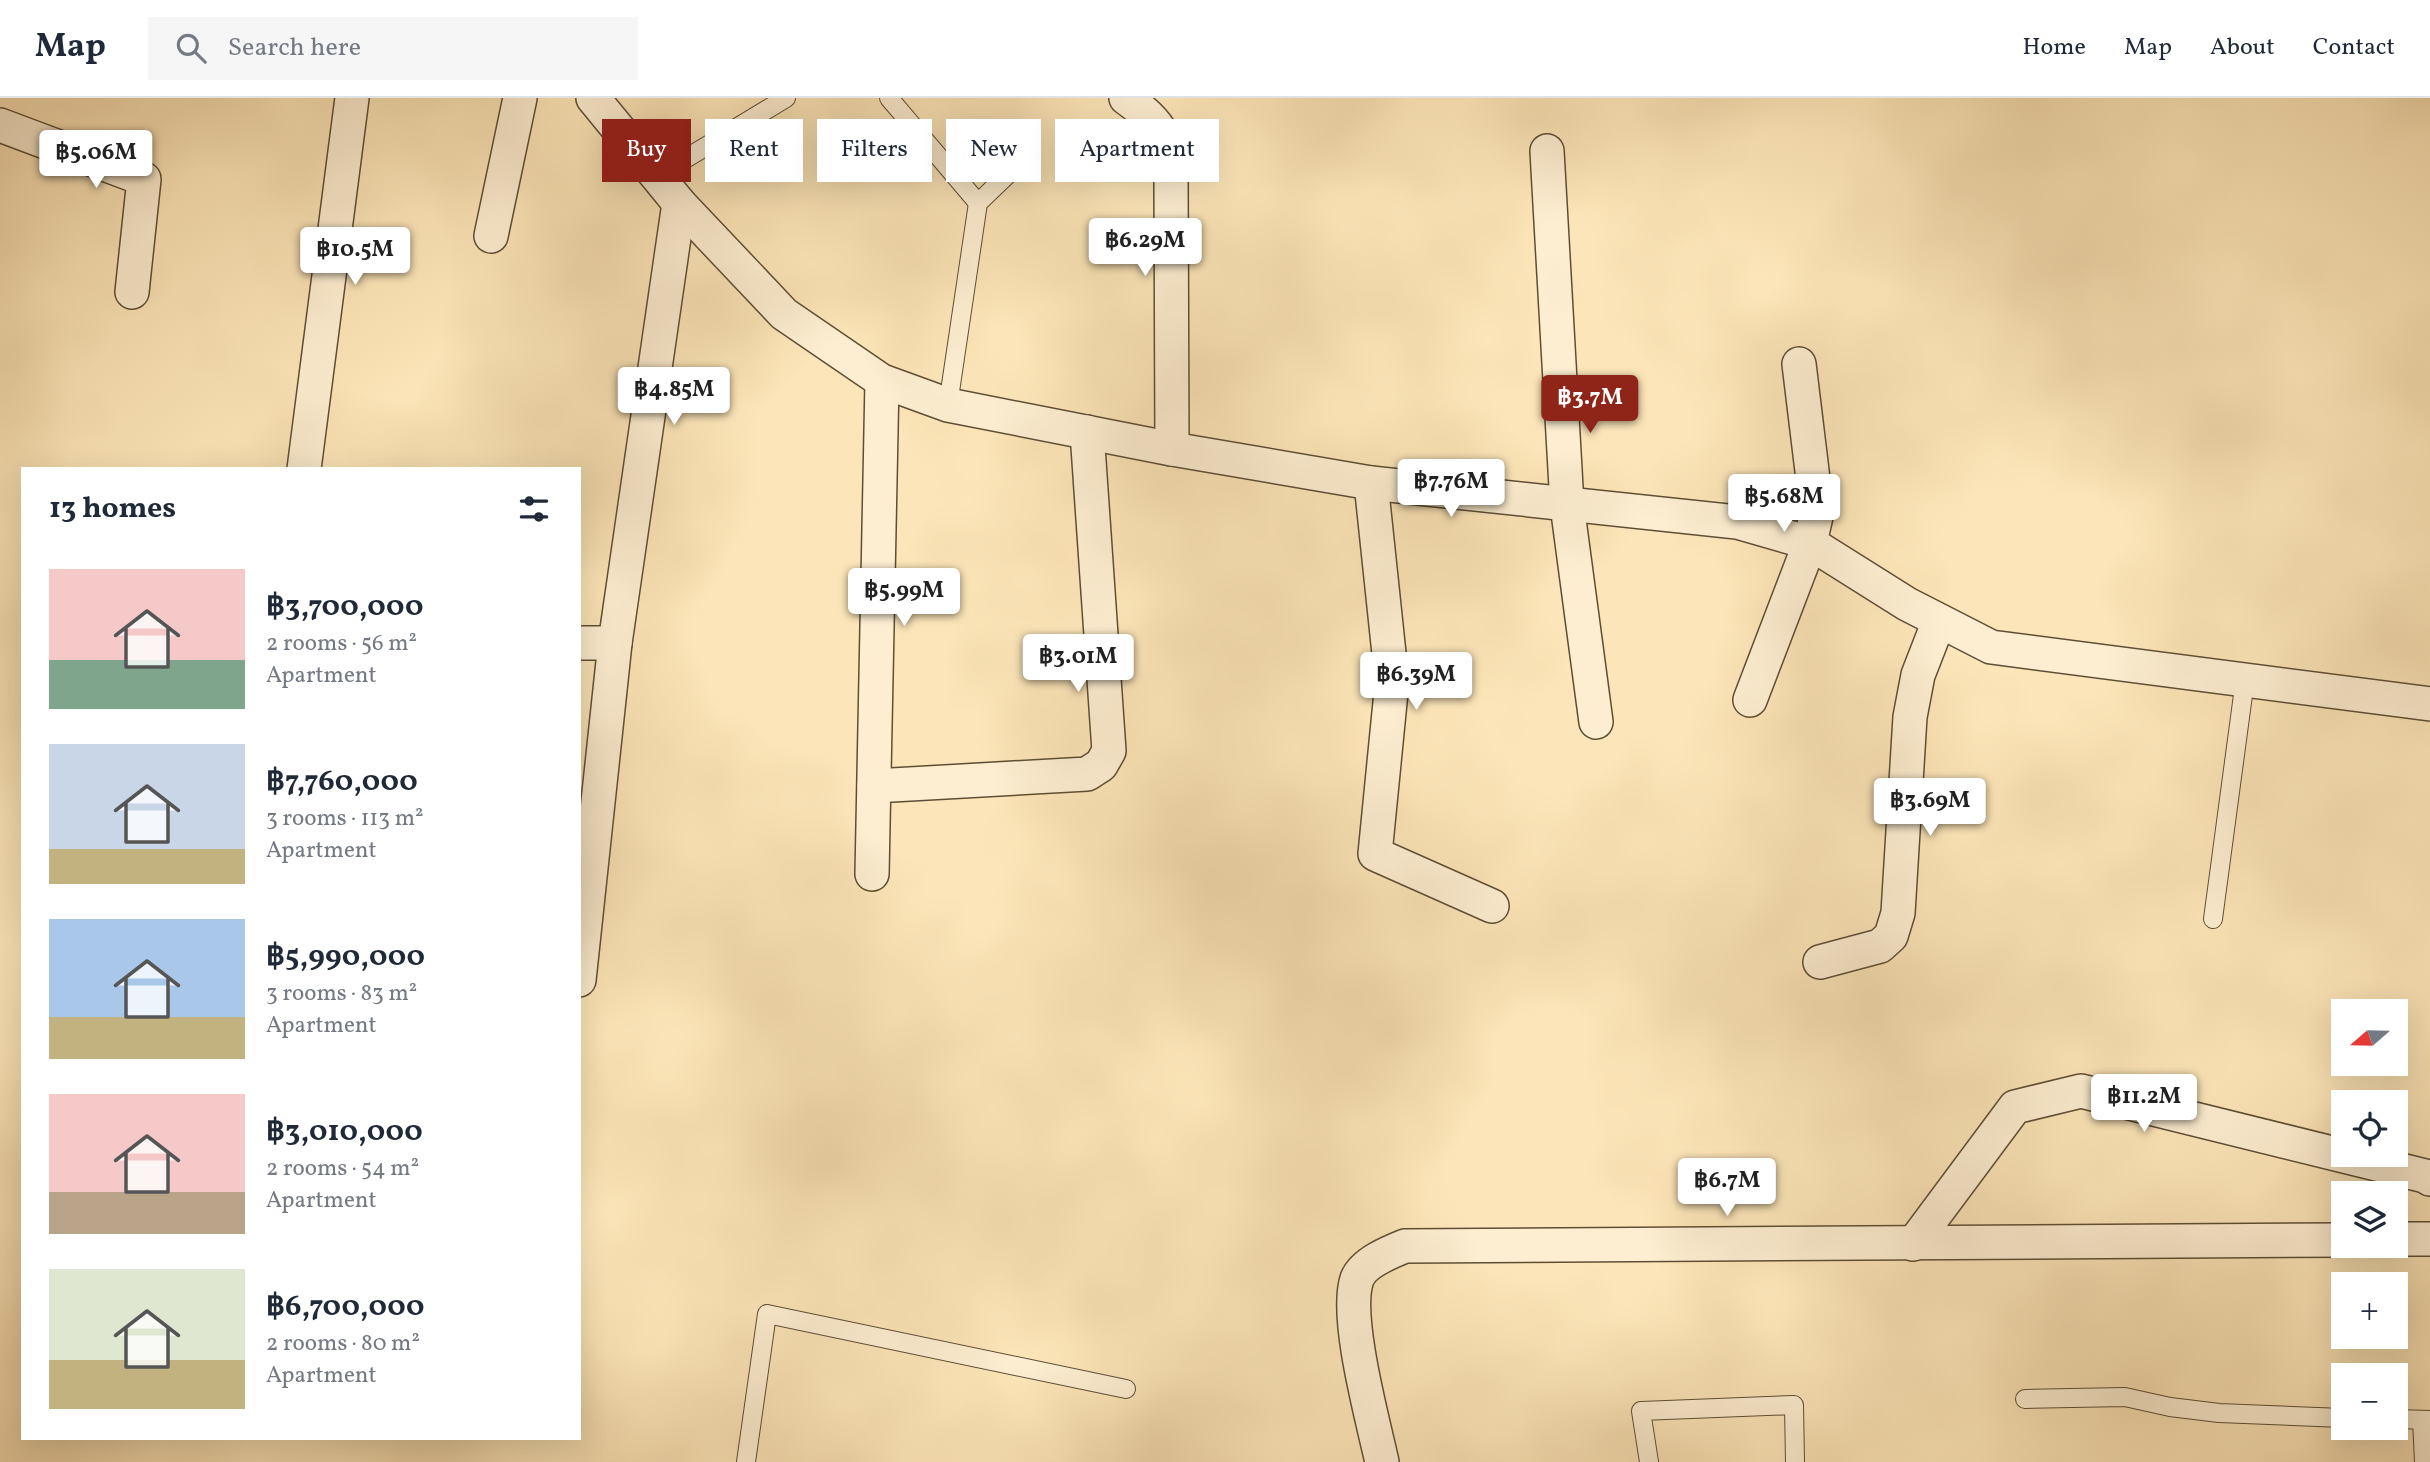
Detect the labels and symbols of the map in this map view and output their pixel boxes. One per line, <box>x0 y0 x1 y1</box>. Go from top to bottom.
pin: ฿5.06M <box>39 130 153 190</box>
pin: ฿6.29M <box>1088 218 1202 278</box>
pin: ฿10.5M <box>298 228 412 287</box>
pin: ฿4.85M <box>617 368 731 427</box>
pin: ฿3.7M <box>1541 376 1639 435</box>
pin: ฿7.76M <box>1394 460 1508 519</box>
pin: ฿5.68M <box>1727 474 1841 534</box>
pin: ฿5.99M <box>847 568 961 628</box>
pin: ฿3.01M <box>1021 634 1135 694</box>
pin: ฿6.39M <box>1359 652 1473 712</box>
pin: ฿3.69M <box>1873 778 1987 838</box>
north arrow <box>2331 999 2408 1076</box>
pin: ฿11.2M <box>2087 1074 2201 1134</box>
pin: ฿6.7M <box>1678 1158 1776 1218</box>

